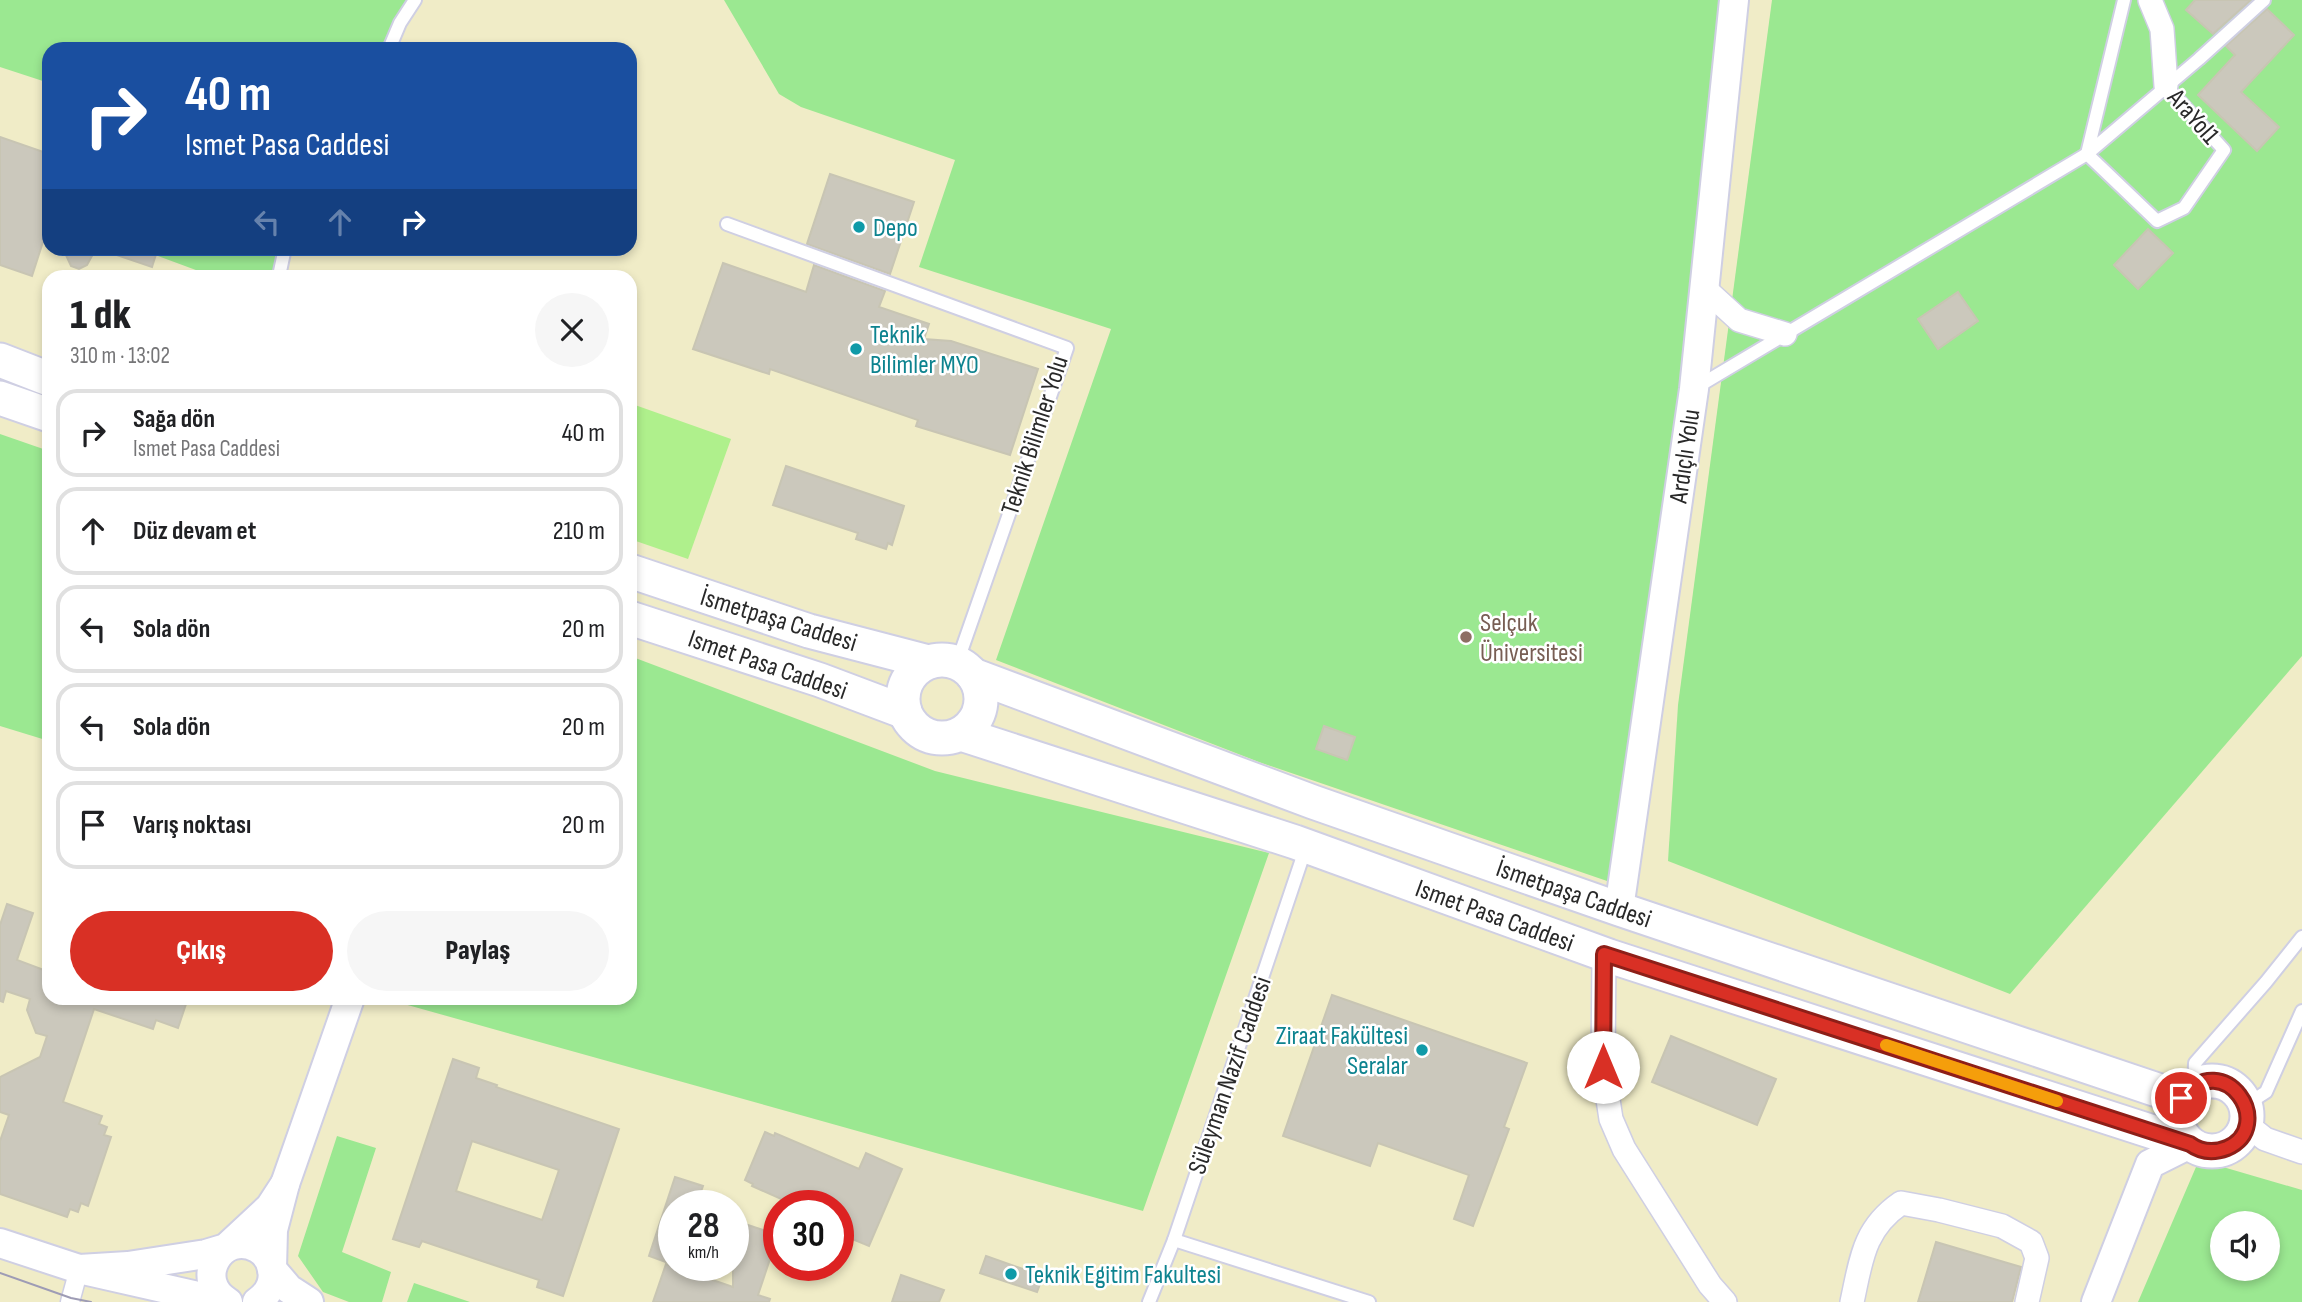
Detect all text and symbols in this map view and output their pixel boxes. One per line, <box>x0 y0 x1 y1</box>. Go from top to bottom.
text: 40 m <box>185 66 271 125</box>
icon: right <box>70 70 161 161</box>
street label: AraYol1 <box>2160 82 2225 151</box>
text: Ismet Pasa Caddesi <box>185 126 390 165</box>
icon: left <box>248 203 286 241</box>
icon: ahead <box>321 203 359 241</box>
icon: right <box>394 203 432 241</box>
place label: Depo <box>873 213 918 244</box>
marker: Depo <box>851 219 867 235</box>
text: 1 dk <box>70 290 131 341</box>
button: close <box>535 293 609 367</box>
place label: Teknik Bilimler MYO <box>870 320 979 381</box>
marker: Teknik Bilimler MYO <box>848 341 864 357</box>
text: 310 m · 13:02 <box>70 342 170 370</box>
street label: Teknik Bilimler Yolu <box>995 352 1076 519</box>
text: Sağa dön <box>133 404 215 435</box>
street label: Ardıçlı Yolu <box>1663 407 1707 506</box>
icon: right <box>74 414 112 452</box>
text: 40 m <box>562 418 605 449</box>
text: Ismet Pasa Caddesi <box>133 435 280 463</box>
icon: ahead <box>74 512 112 550</box>
text: Düz devam et <box>133 516 256 547</box>
text: 210 m <box>553 516 605 547</box>
street label: İsmetpaşa Caddesi <box>696 582 861 659</box>
place label: Selçuk Üniversitesi <box>1480 608 1583 669</box>
icon: left <box>74 610 112 648</box>
text: Sola dön <box>133 614 210 645</box>
text: 20 m <box>562 614 605 645</box>
street label: Ismet Pasa Caddesi <box>684 624 851 707</box>
marker: Selçuk Üniversitesi <box>1458 629 1474 645</box>
icon: left <box>74 708 112 746</box>
text: Sola dön <box>133 712 210 743</box>
text: 20 m <box>562 712 605 743</box>
icon: arrive <box>74 806 112 844</box>
text: Varış noktası <box>133 810 251 841</box>
text: 20 m <box>562 810 605 841</box>
street label: İsmetpaşa Caddesi <box>1492 853 1655 935</box>
street label: Ismet Pasa Caddesi <box>1411 873 1578 959</box>
button: Çıkış <box>70 911 333 991</box>
button: Paylaş <box>347 911 609 991</box>
street label: Süleyman Nazif Caddesi <box>1182 973 1279 1178</box>
place label: Ziraat Fakültesi Seralar <box>1276 1021 1409 1082</box>
position arrow <box>1566 1030 1640 1104</box>
marker: Ziraat Fakültesi Seralar <box>1414 1042 1430 1058</box>
pin <box>2151 1068 2211 1128</box>
icon: arrive <box>2162 1079 2200 1117</box>
speed limit sign: 30 <box>763 1190 854 1281</box>
text: 28 <box>688 1205 719 1248</box>
map controls <box>2210 1211 2280 1281</box>
button: sound <box>2210 1211 2280 1281</box>
text: km/h <box>688 1242 719 1263</box>
place label: Teknik Egitim Fakultesi <box>1025 1260 1221 1291</box>
marker: Teknik Egitim Fakultesi <box>1003 1266 1019 1282</box>

